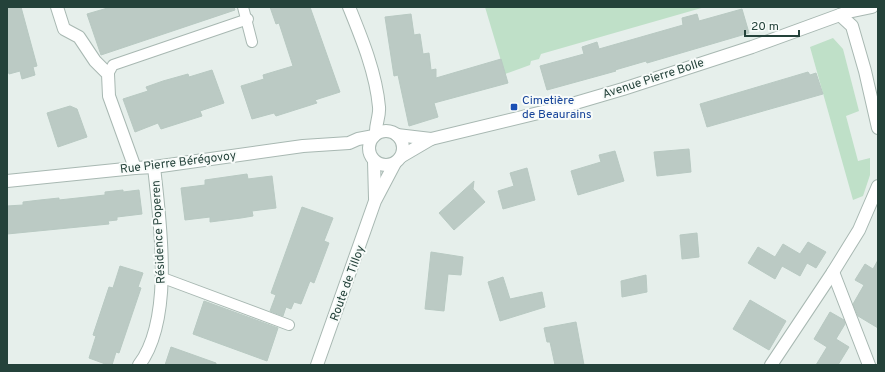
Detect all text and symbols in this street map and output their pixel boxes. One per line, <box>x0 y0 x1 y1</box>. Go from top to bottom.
scale bar <box>745 12 799 38</box>
text: 20 m <box>751 19 779 35</box>
street label: Avenue Pierre Bolle <box>601 55 706 103</box>
place label: Cimetière de Beaurains <box>522 93 592 123</box>
marker: Cimetière de Beaurains <box>509 102 519 112</box>
street label: Rue Pierre Bérégovoy <box>119 148 237 178</box>
street label: Résidence Poperen <box>148 180 170 284</box>
street label: Route de Tilloy <box>327 243 369 324</box>

